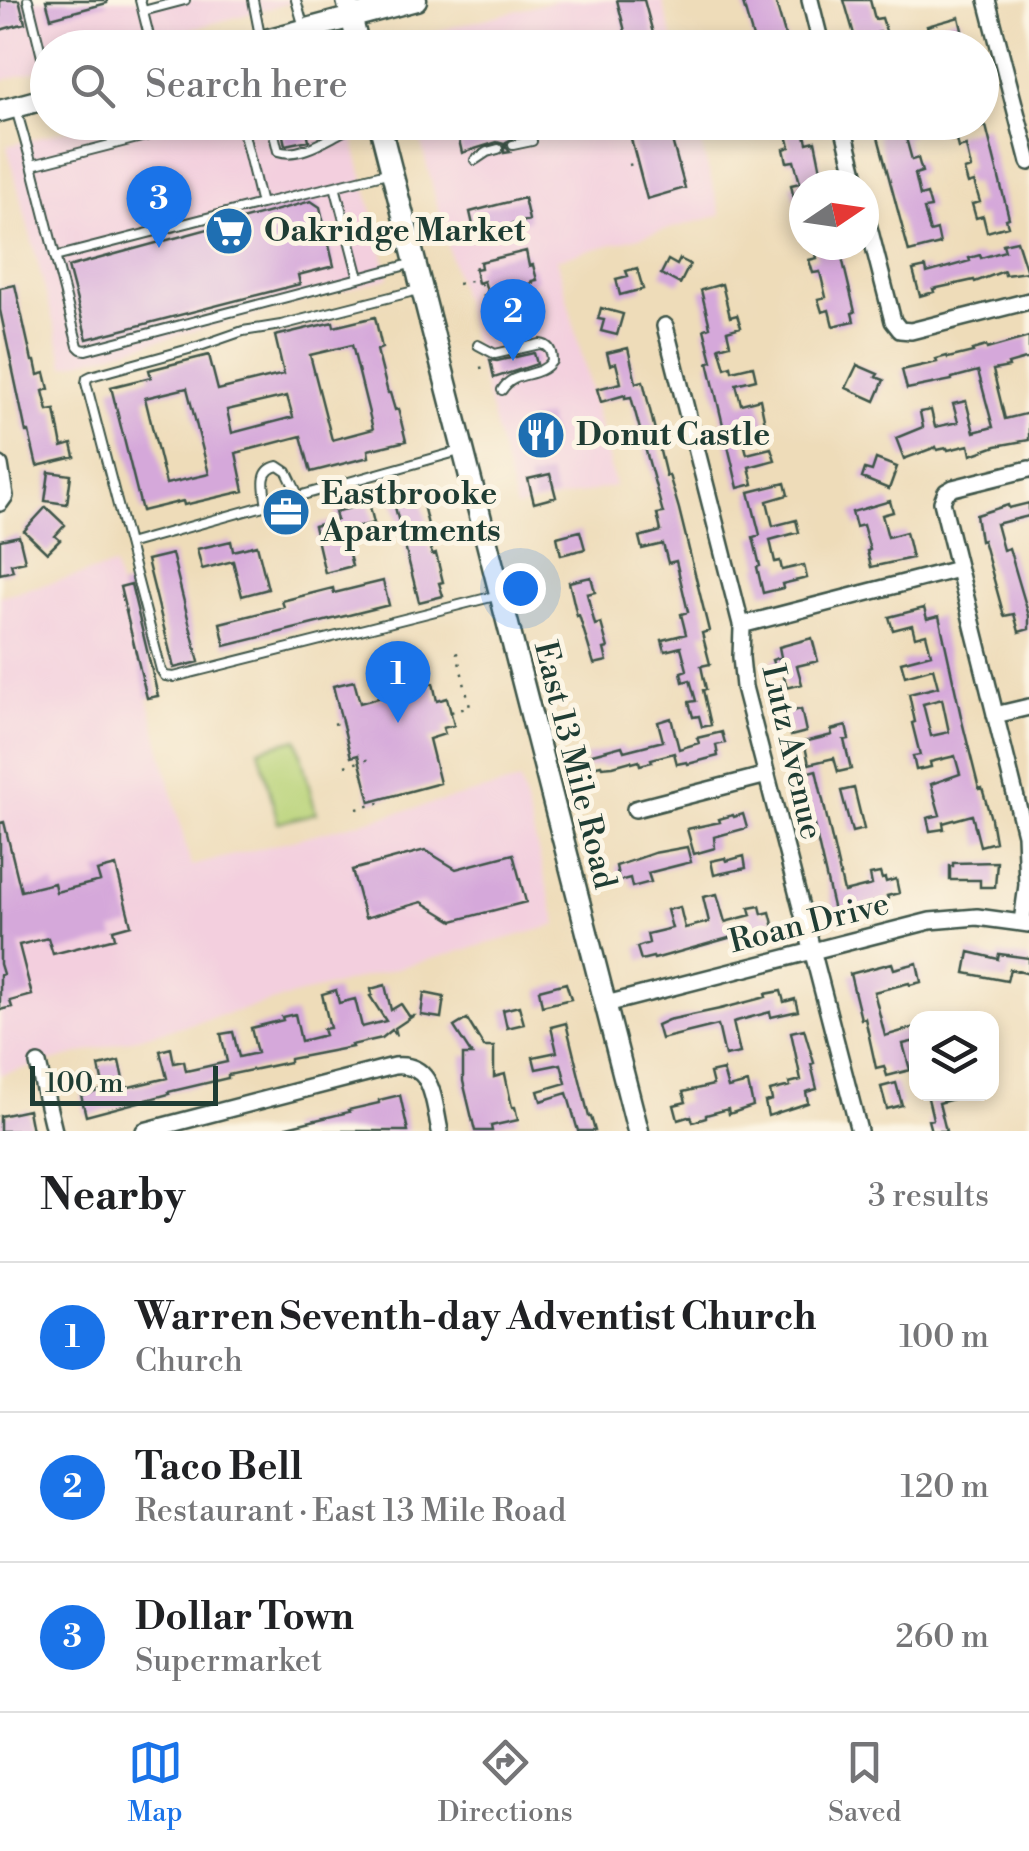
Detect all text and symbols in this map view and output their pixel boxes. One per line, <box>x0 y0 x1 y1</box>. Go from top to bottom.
search box <box>30 30 999 140</box>
icon: search <box>65 58 120 113</box>
text: Search here <box>145 62 348 109</box>
pin: 3 <box>126 166 192 248</box>
north arrow <box>789 170 879 260</box>
supermarket icon: Oakridge Market <box>203 205 255 257</box>
place label: Oakridge Market <box>264 211 526 251</box>
pin: 2 <box>480 278 546 361</box>
restaurant icon: Donut Castle <box>515 409 567 461</box>
place label: Donut Castle <box>576 415 770 455</box>
place label: Eastbrooke Apartments <box>320 474 501 551</box>
office icon: Eastbrooke Apartments <box>260 486 312 538</box>
your location <box>495 563 546 614</box>
street label: East 13 Mile Road <box>525 637 625 893</box>
pin: 1 <box>366 640 430 723</box>
street label: Lutz Avenue <box>752 661 832 843</box>
street label: Roan Drive <box>725 884 893 962</box>
map controls <box>909 1011 999 1101</box>
button: layers <box>909 1011 999 1101</box>
scale bar <box>30 1061 218 1106</box>
text: 100 m <box>45 1066 124 1101</box>
text: Nearby <box>40 1170 185 1223</box>
text: 3 results <box>868 1176 989 1216</box>
text: Warren Seventh-day Adventist Church <box>135 1294 817 1341</box>
text: 1 <box>65 1317 80 1357</box>
text: 100 m <box>899 1317 989 1357</box>
text: Church <box>135 1341 243 1381</box>
text: Taco Bell <box>135 1444 303 1491</box>
text: 2 <box>62 1467 83 1507</box>
text: 120 m <box>900 1467 989 1507</box>
text: Restaurant · East 13 Mile Road <box>135 1491 566 1531</box>
text: Dollar Town <box>135 1594 354 1641</box>
text: 3 <box>63 1617 82 1657</box>
text: 260 m <box>896 1617 989 1657</box>
text: Supermarket <box>135 1641 322 1681</box>
tab: Map <box>128 1735 183 1830</box>
tab: Directions <box>438 1735 573 1830</box>
tab: Saved <box>828 1735 901 1830</box>

